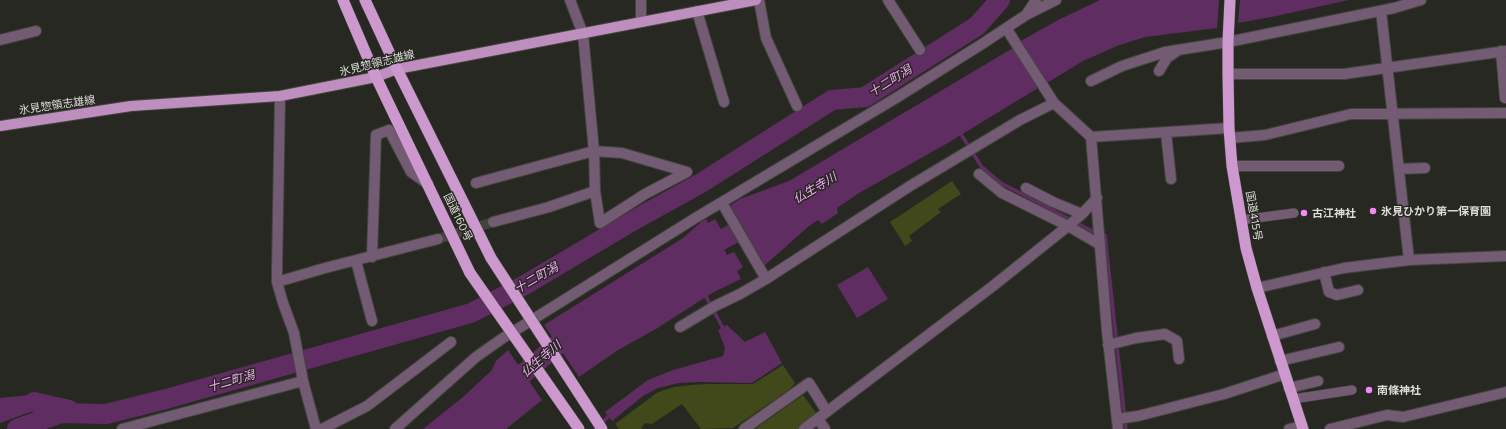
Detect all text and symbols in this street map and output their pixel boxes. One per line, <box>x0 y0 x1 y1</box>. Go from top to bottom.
street label: 氷見惣領志雄線 <box>338 47 416 79</box>
water label: 十二町潟 <box>866 62 914 100</box>
street label: 氷見惣領志雄線 <box>18 93 96 117</box>
water label: 仏生寺川 <box>791 169 839 207</box>
street label: 国道415号 <box>1243 190 1265 242</box>
street label: 国道160号 <box>441 191 475 243</box>
place label: 氷見ひかり第一保育園 <box>1381 204 1491 218</box>
place label: 古江神社 <box>1312 206 1356 220</box>
marker: 氷見ひかり第一保育園 <box>1368 206 1378 216</box>
marker: 古江神社 <box>1299 208 1309 218</box>
water label: 十二町潟 <box>512 260 560 296</box>
water label: 仏生寺川 <box>518 338 564 380</box>
water label: 十二町潟 <box>206 367 256 395</box>
place label: 南條神社 <box>1377 383 1421 397</box>
marker: 南條神社 <box>1364 385 1374 395</box>

